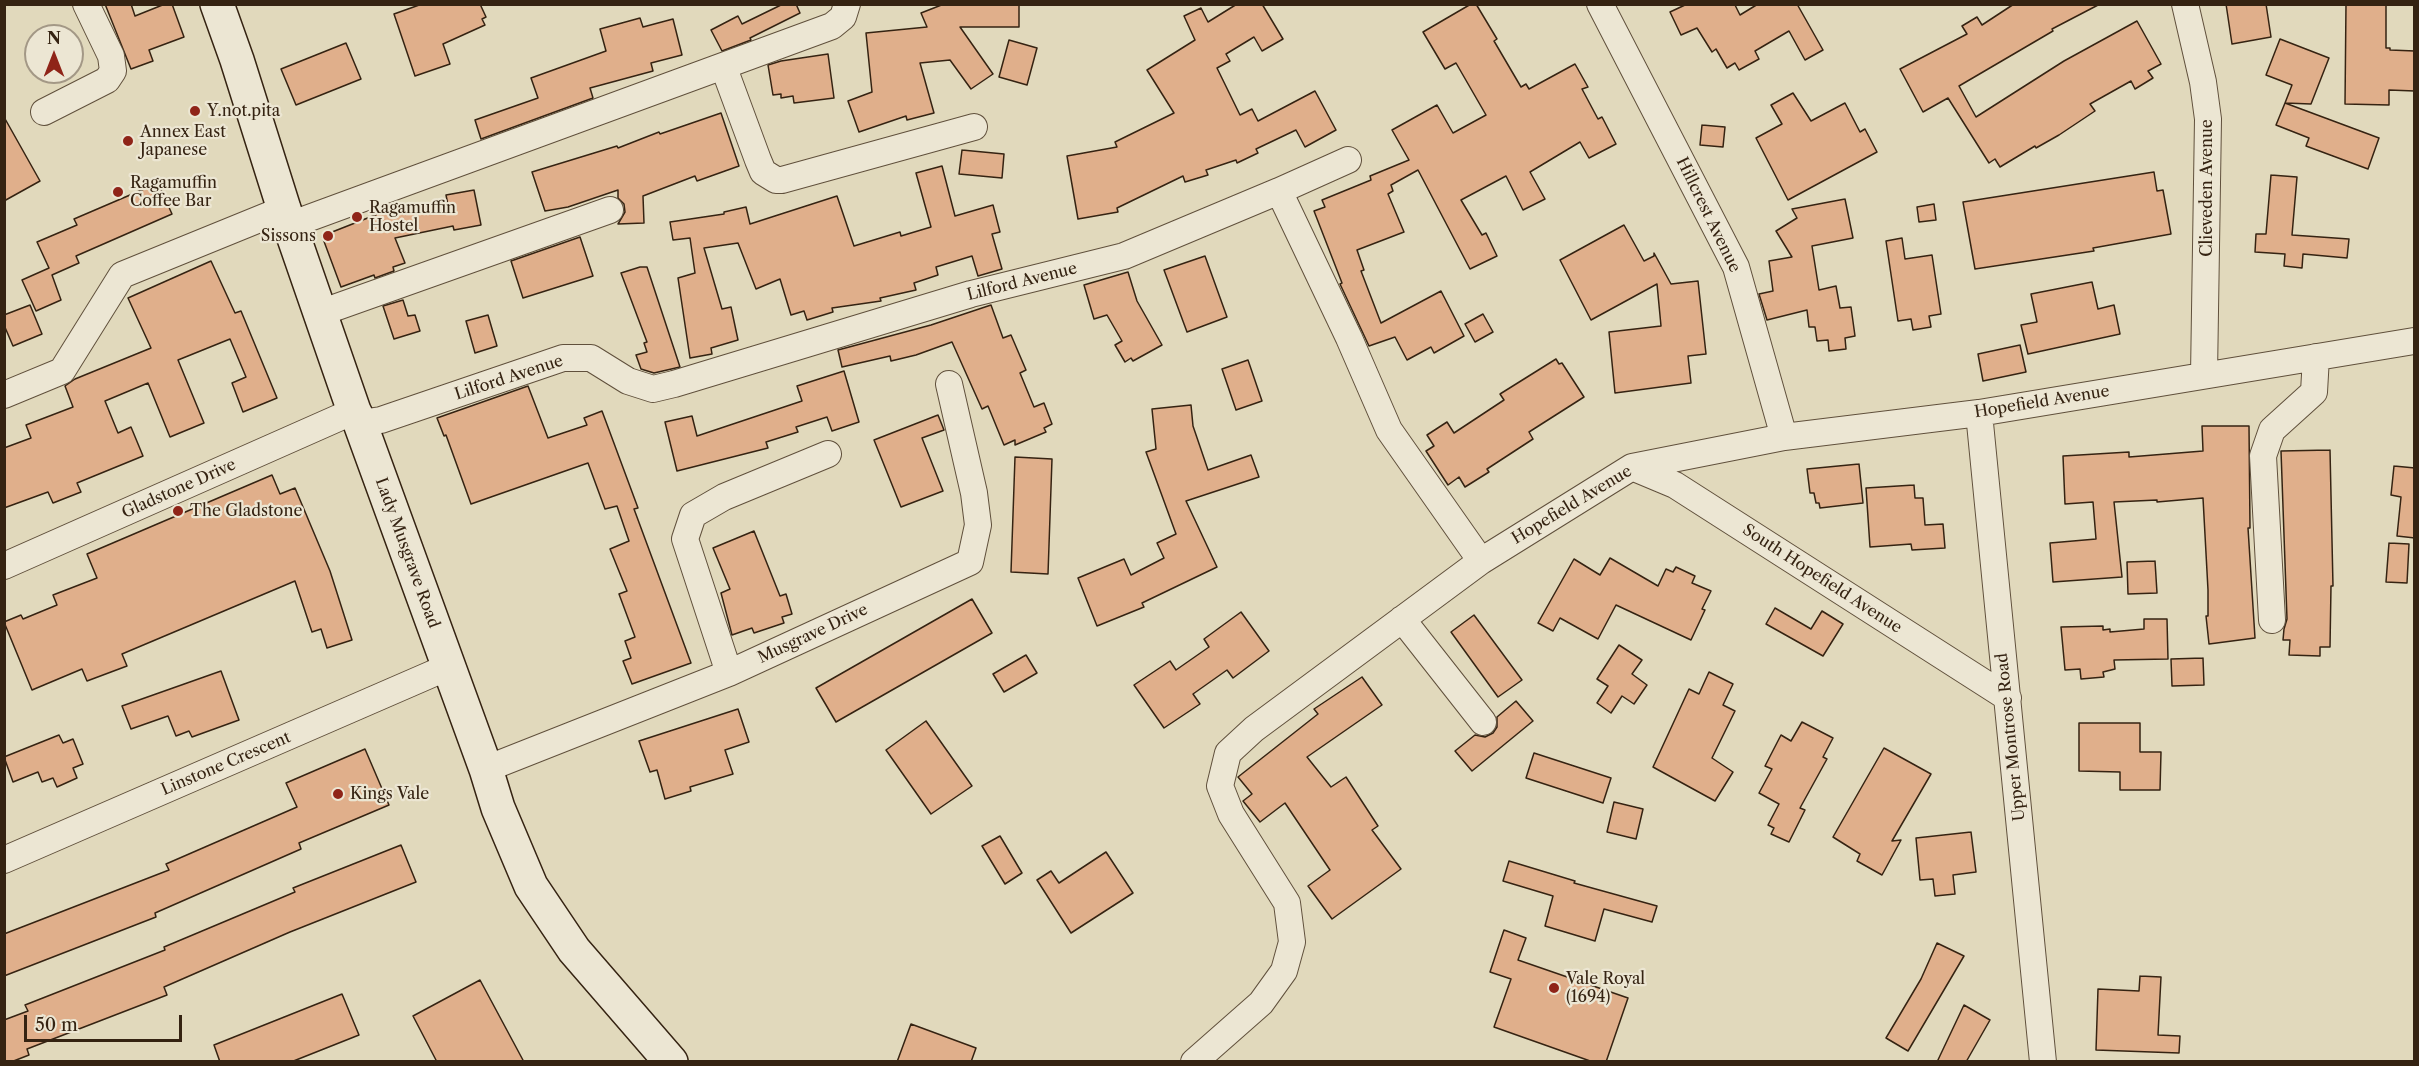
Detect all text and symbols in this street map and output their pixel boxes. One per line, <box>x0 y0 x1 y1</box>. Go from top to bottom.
north arrow <box>24 24 84 84</box>
text: N <box>47 28 61 48</box>
place label: Y.not.pita <box>207 101 280 121</box>
marker: Y.not.pita <box>188 104 202 118</box>
street label: Clieveden Avenue <box>2197 119 2217 257</box>
place label: Annex East Japanese <box>140 122 226 160</box>
marker: Annex East Japanese <box>121 134 135 148</box>
street label: Hillcrest Avenue <box>1672 154 1744 276</box>
place label: Ragamuffin Coffee Bar <box>130 173 217 211</box>
marker: Ragamuffin Coffee Bar <box>111 185 125 199</box>
place label: Ragamuffin Hostel <box>369 198 456 236</box>
marker: Ragamuffin Hostel <box>350 210 364 224</box>
place label: Sissons <box>261 226 316 246</box>
marker: Sissons <box>321 229 335 243</box>
street label: Lilford Avenue <box>965 259 1079 305</box>
street label: Lilford Avenue <box>452 351 566 405</box>
street label: Hopefield Avenue <box>1973 382 2111 422</box>
street label: Gladstone Drive <box>119 455 239 523</box>
street label: Hopefield Avenue <box>1508 462 1636 548</box>
street label: Lady Musgrave Road <box>371 475 443 631</box>
place label: The Gladstone <box>190 501 302 521</box>
marker: The Gladstone <box>171 504 185 518</box>
street label: South Hopefield Avenue <box>1739 520 1905 638</box>
street label: Musgrave Drive <box>755 600 871 668</box>
street label: Upper Montrose Road <box>1993 652 2029 822</box>
street label: Linstone Crescent <box>158 728 294 800</box>
place label: Kings Vale <box>350 784 429 804</box>
marker: Kings Vale <box>331 787 345 801</box>
place label: Vale Royal (1694) <box>1566 969 1645 1007</box>
marker: Vale Royal (1694) <box>1547 981 1561 995</box>
scale bar <box>27 1003 184 1041</box>
text: 50 m <box>35 1014 78 1036</box>

